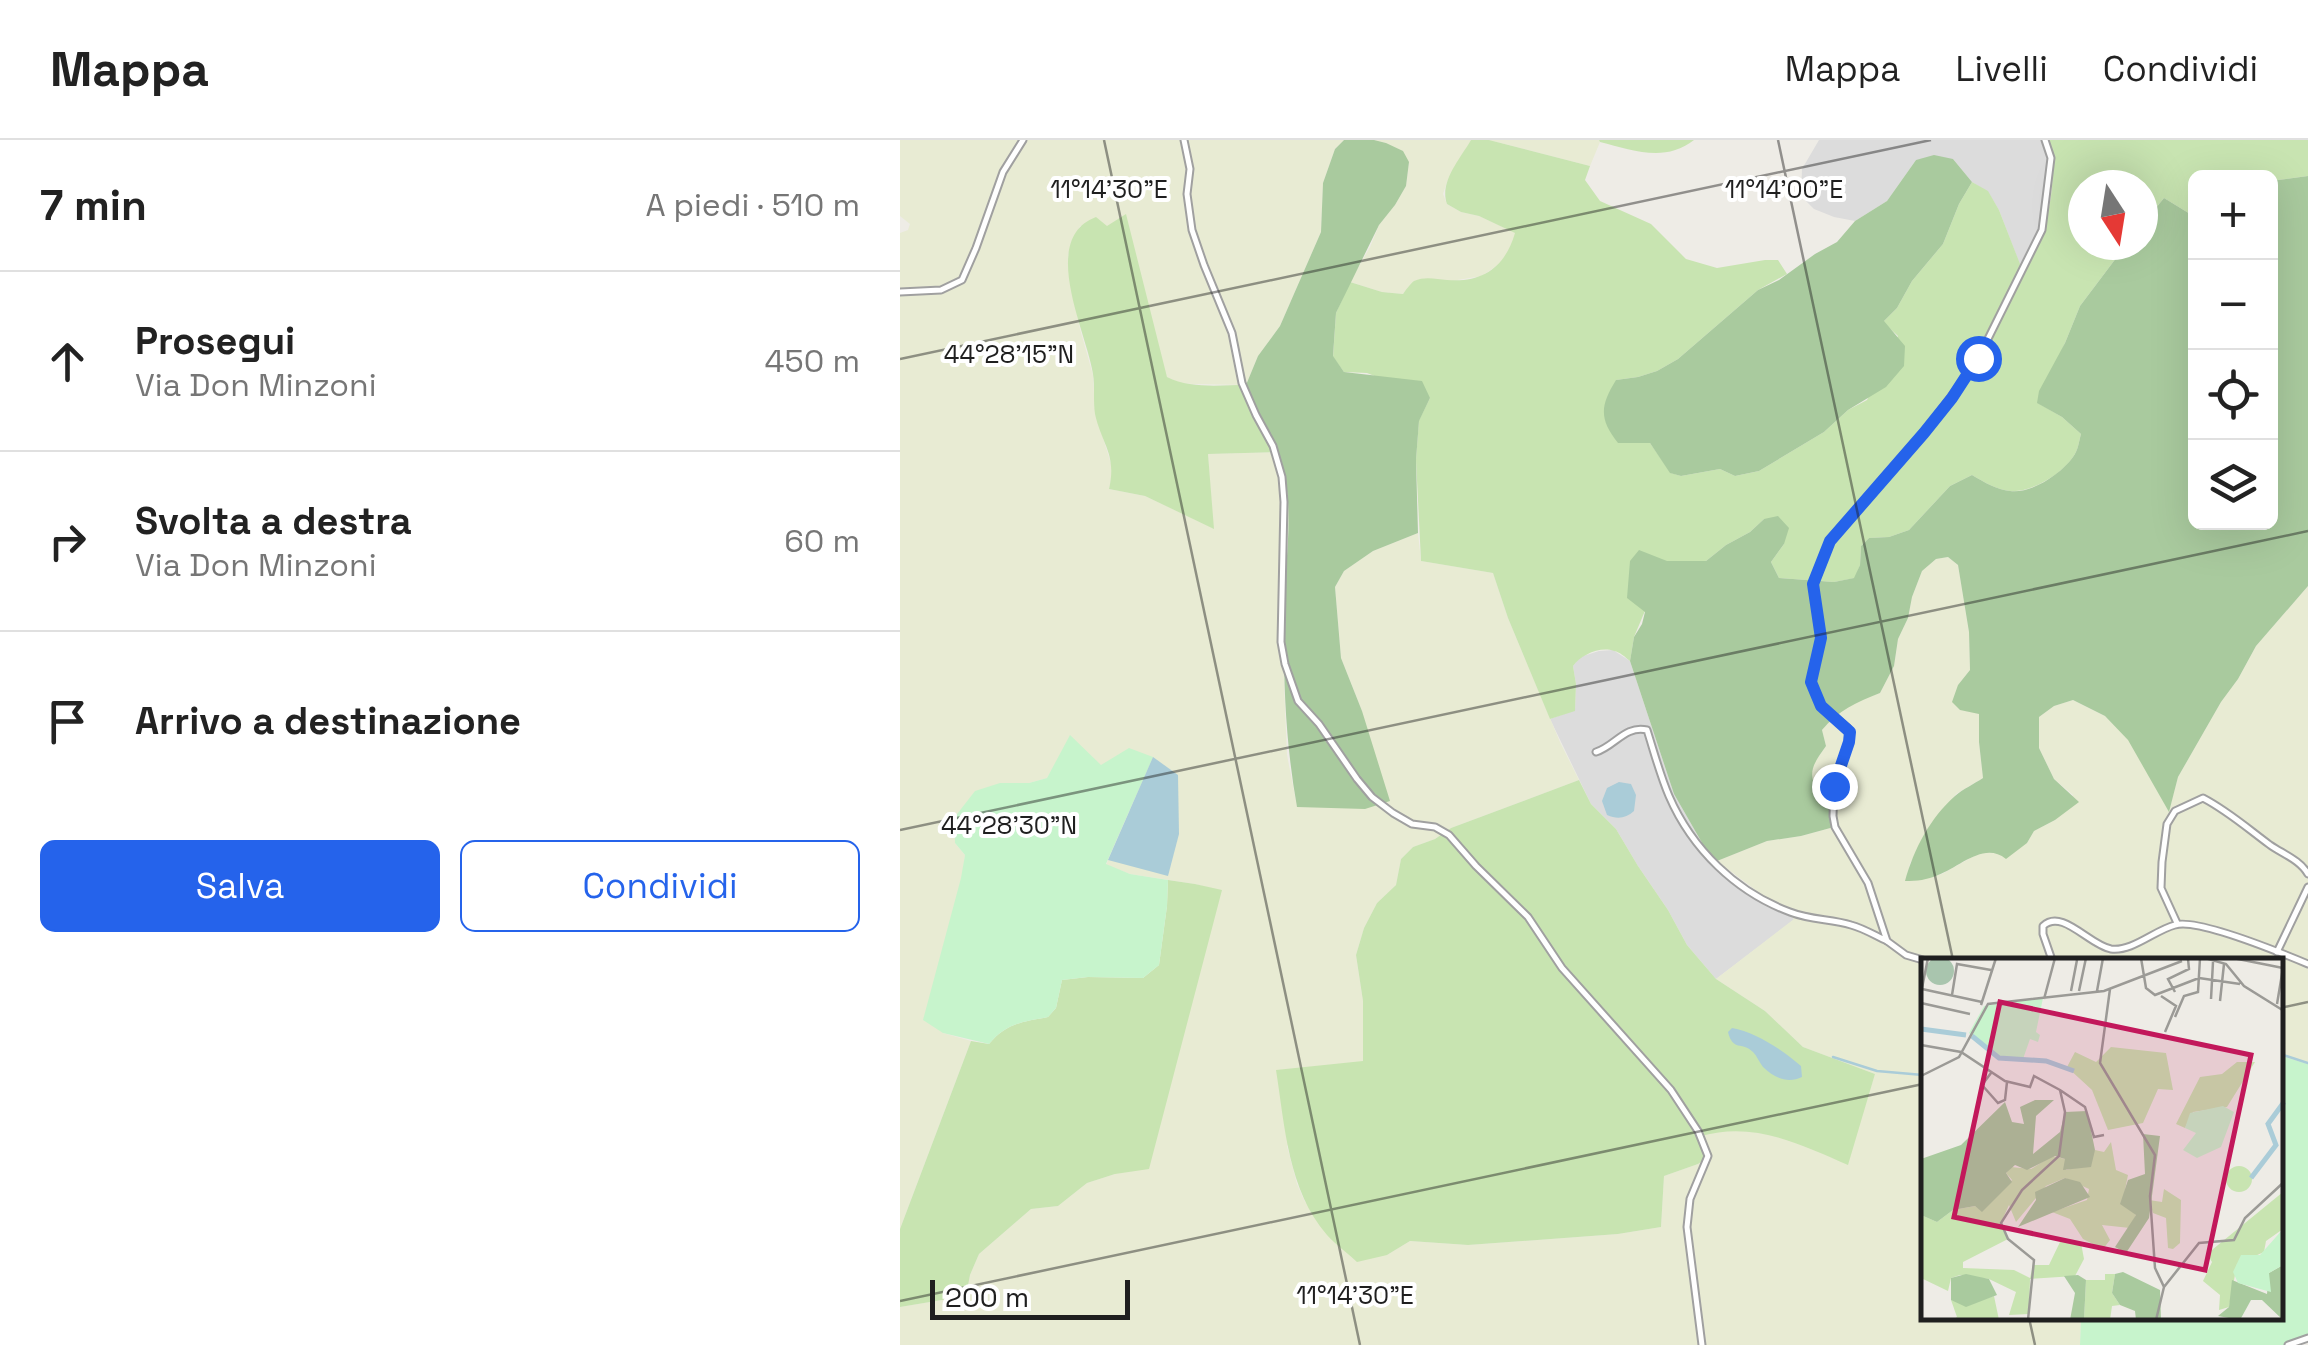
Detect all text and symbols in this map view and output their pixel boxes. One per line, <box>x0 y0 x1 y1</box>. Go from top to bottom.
text: Mappa <box>50 39 209 100</box>
text: Mappa <box>1785 47 1900 91</box>
text: Livelli <box>1955 47 2048 91</box>
text: Condividi <box>2103 47 2258 91</box>
north arrow <box>2068 170 2158 260</box>
map controls <box>2188 170 2278 530</box>
button: + <box>2188 170 2278 260</box>
text: 11°14'30"E <box>1050 173 1168 205</box>
text: 11°14'00"E <box>1725 173 1843 205</box>
text: 7 min <box>40 179 147 232</box>
text: A piedi · 510 m <box>645 185 860 225</box>
button: − <box>2188 260 2278 350</box>
text: Prosegui <box>135 317 295 365</box>
icon: ahead <box>40 334 95 389</box>
route start <box>1956 336 2002 382</box>
text: 44°28'15"N <box>944 338 1074 370</box>
text: 450 m <box>765 341 860 381</box>
button: locate <box>2188 350 2278 440</box>
text: Via Don Minzoni <box>135 365 377 405</box>
button: layers <box>2188 440 2278 530</box>
text: Svolta a destra <box>135 497 412 545</box>
icon: right <box>40 514 95 569</box>
text: 60 m <box>784 521 860 561</box>
text: Via Don Minzoni <box>135 545 377 585</box>
icon: arrive <box>40 694 95 749</box>
text: Arrivo a destinazione <box>135 697 521 745</box>
route end <box>1812 764 1858 810</box>
text: 44°28'30"N <box>941 809 1077 841</box>
button: Salva <box>40 840 440 932</box>
button: Condividi <box>460 840 860 932</box>
inset map <box>1921 958 2283 1320</box>
scale bar <box>930 1275 1130 1320</box>
text: 200 m <box>945 1279 1029 1315</box>
text: 11°14'30"E <box>1296 1279 1414 1311</box>

